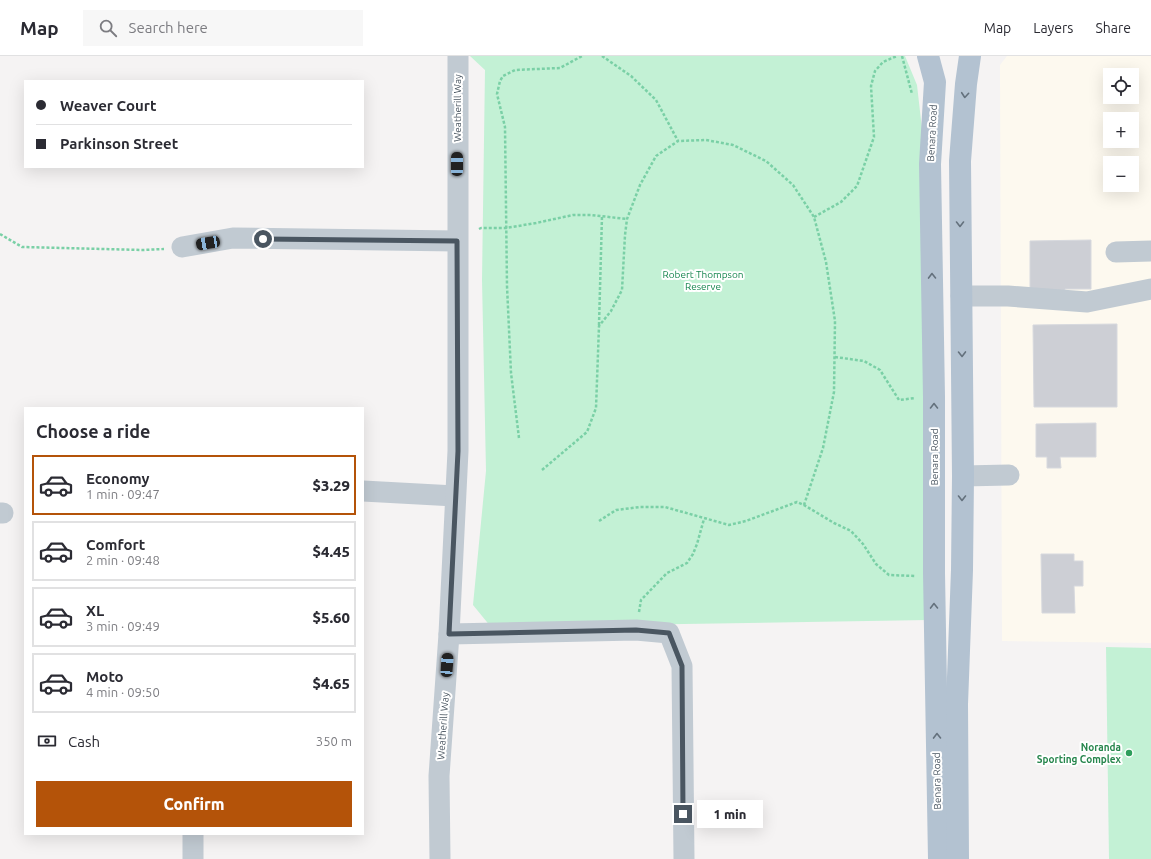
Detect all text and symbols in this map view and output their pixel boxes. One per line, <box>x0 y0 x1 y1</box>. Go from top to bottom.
search box <box>83 10 363 46</box>
text: Map <box>20 17 59 39</box>
icon: search <box>97 17 119 39</box>
text: Search here <box>129 19 208 36</box>
text: Map <box>984 20 1011 36</box>
text: Layers <box>1033 20 1073 36</box>
text: Share <box>1095 20 1131 36</box>
map controls <box>1103 68 1139 192</box>
button: locate <box>1103 68 1139 104</box>
street label: Weatherill Way <box>452 74 463 142</box>
one-way arrow <box>961 92 970 98</box>
text: Weaver Court <box>60 97 156 114</box>
street label: Benara Road <box>925 104 939 162</box>
button: + <box>1103 112 1139 148</box>
text: Parkinson Street <box>60 135 178 152</box>
car <box>451 152 463 176</box>
button: − <box>1103 156 1139 192</box>
one-way arrow <box>956 221 964 227</box>
route start <box>254 230 272 248</box>
car <box>195 235 221 251</box>
park label: Robert Thompson Reserve <box>663 269 743 292</box>
one-way arrow <box>928 273 936 279</box>
one-way arrow <box>957 351 966 357</box>
one-way arrow <box>930 403 938 409</box>
text: Choose a ride <box>36 421 150 441</box>
street label: Benara Road <box>929 428 940 485</box>
icon: car <box>38 467 74 503</box>
text: Economy <box>86 470 150 487</box>
text: $3.29 <box>312 477 350 494</box>
text: 1 min · 09:47 <box>86 487 160 501</box>
one-way arrow <box>958 495 967 501</box>
icon: car <box>38 533 74 569</box>
text: Comfort <box>86 536 145 553</box>
text: $4.45 <box>312 543 350 560</box>
text: 2 min · 09:48 <box>86 553 160 567</box>
icon: car <box>38 599 74 635</box>
text: XL <box>86 602 104 619</box>
one-way arrow <box>930 603 938 609</box>
text: $5.60 <box>312 609 350 626</box>
text: 3 min · 09:49 <box>86 619 160 633</box>
car <box>440 653 454 677</box>
icon: car <box>38 665 74 701</box>
text: Moto <box>86 668 124 685</box>
text: $4.65 <box>312 675 350 692</box>
text: 4 min · 09:50 <box>86 685 160 699</box>
street label: Weatherill Way <box>435 692 451 760</box>
icon: cash <box>36 730 58 752</box>
text: Cash <box>68 733 100 750</box>
one-way arrow <box>932 733 941 739</box>
text: 350 m <box>316 734 352 748</box>
place label: Noranda Sporting Complex <box>1037 742 1122 765</box>
marker: Noranda Sporting Complex <box>1124 748 1134 758</box>
street label: Benara Road <box>931 752 943 810</box>
button: Confirm <box>36 781 352 827</box>
callout: 1 min <box>697 800 763 828</box>
route end <box>674 805 692 823</box>
text: 1 min <box>713 807 747 821</box>

